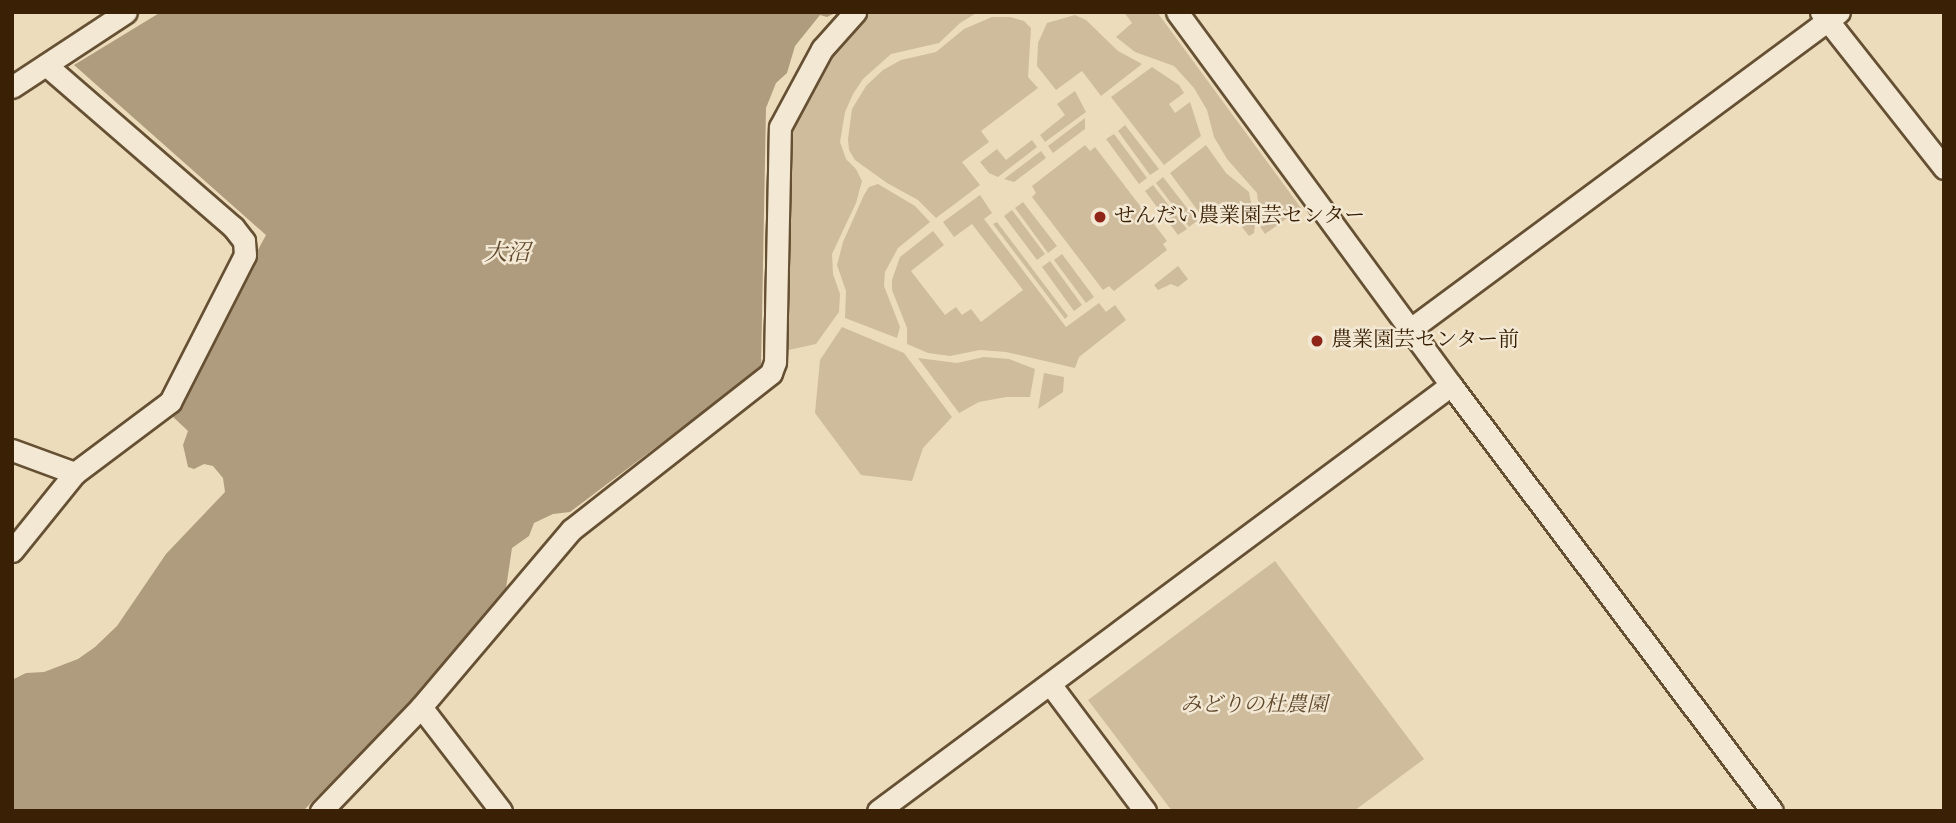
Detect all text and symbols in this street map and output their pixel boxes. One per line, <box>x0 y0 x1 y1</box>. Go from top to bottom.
place label: せんだい農業園芸センター <box>1114 204 1366 230</box>
marker: せんだい農業園芸センター <box>1092 209 1108 225</box>
water label: 大沼 <box>484 240 530 268</box>
place label: 農業園芸センター前 <box>1331 328 1520 354</box>
marker: 農業園芸センター前 <box>1309 333 1325 349</box>
park label: みどりの杜農園 <box>1181 693 1327 719</box>

